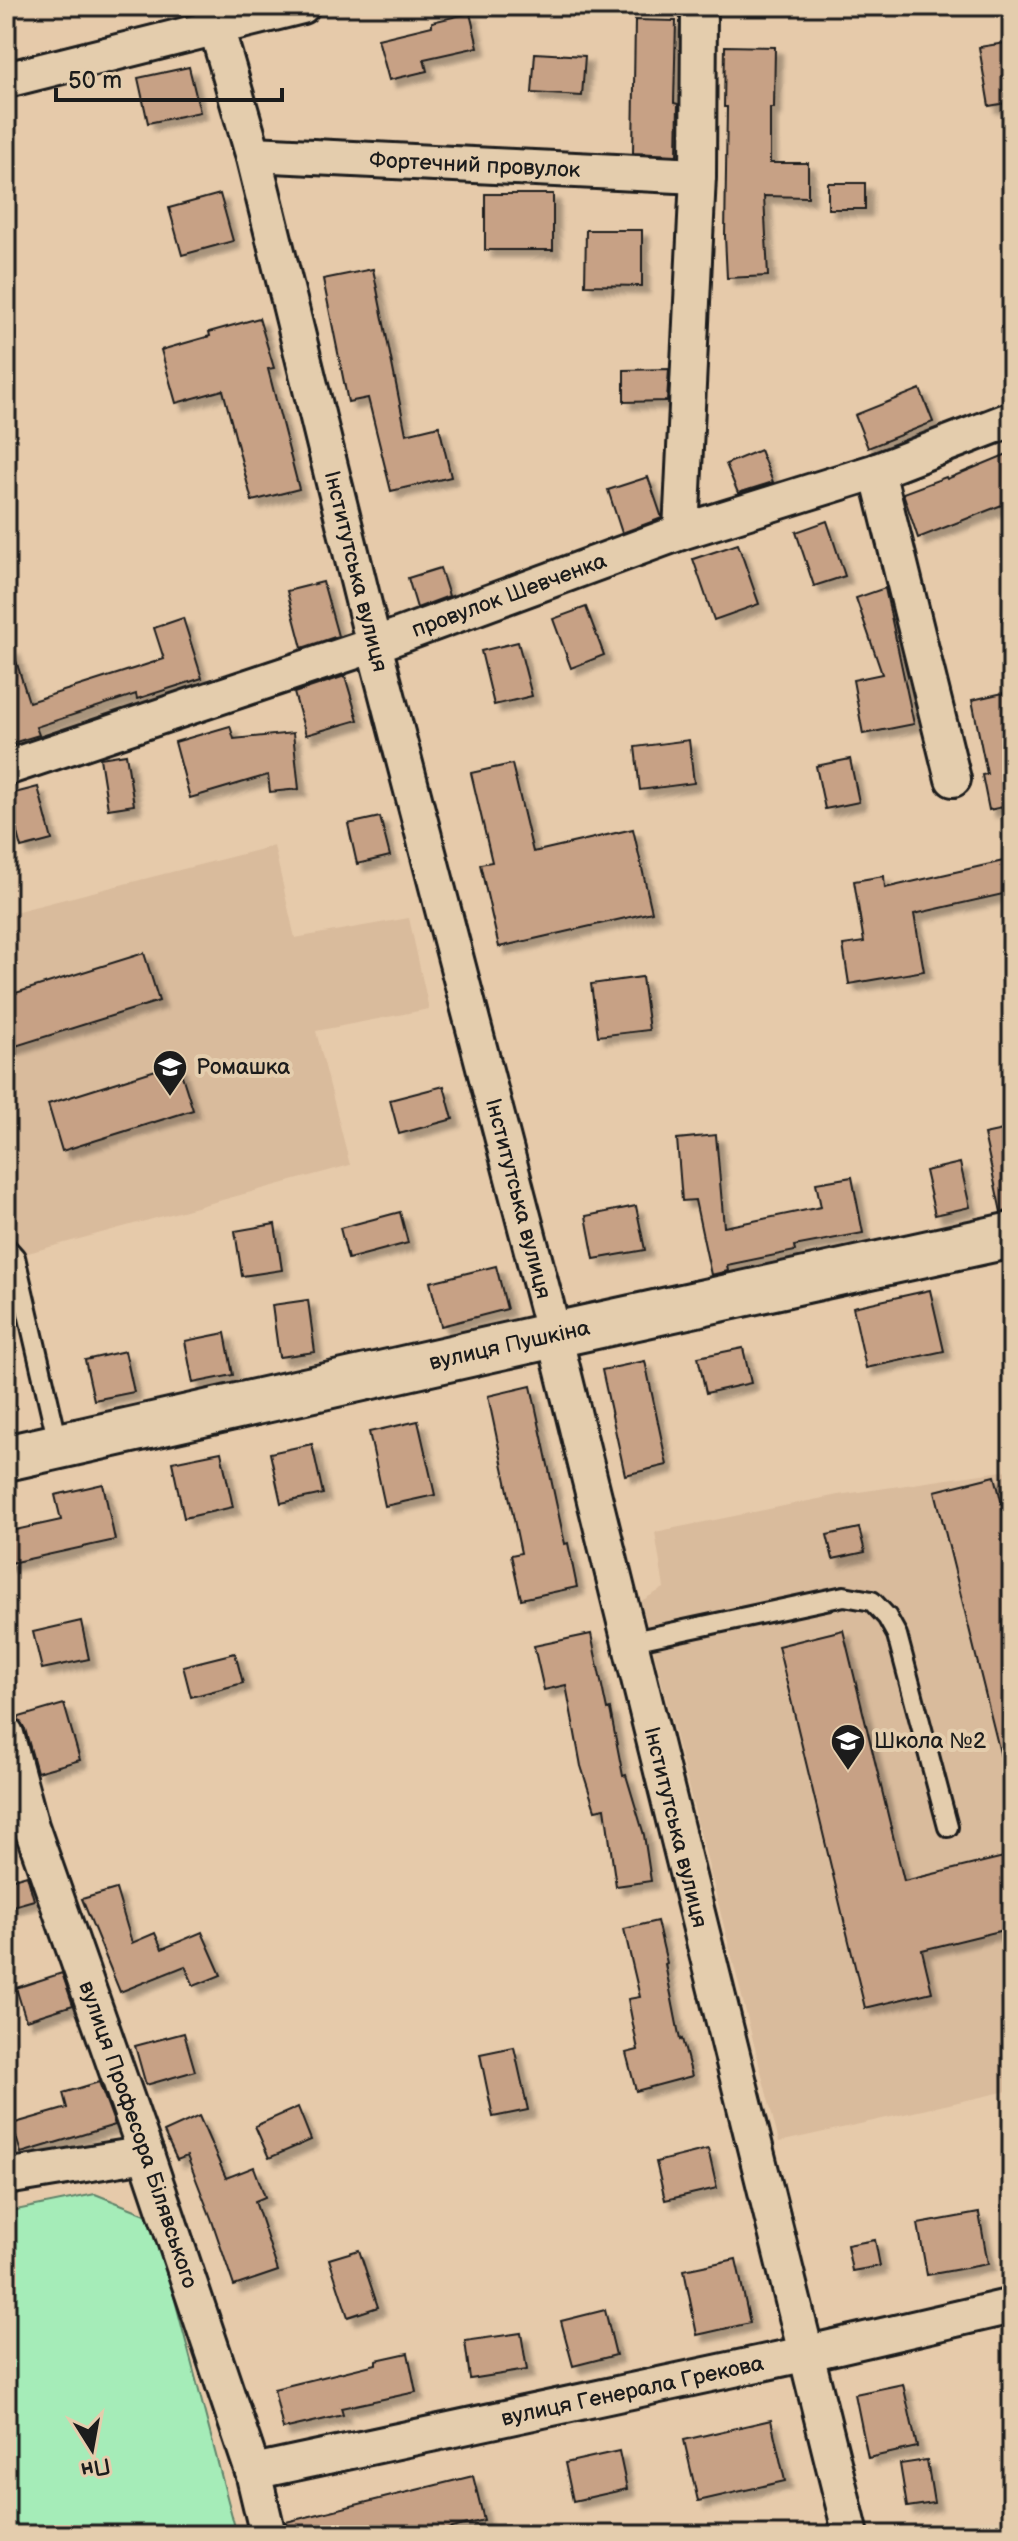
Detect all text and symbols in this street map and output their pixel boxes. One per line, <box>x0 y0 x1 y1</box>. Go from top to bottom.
scale bar <box>56 52 282 102</box>
text: 50 m <box>68 66 122 95</box>
street label: Фортечний провулок <box>368 146 581 184</box>
street label: Інститутська вулиця <box>318 468 394 675</box>
street label: провулок Шевченка <box>408 547 610 643</box>
school or university icon: Ромашка <box>151 1048 189 1098</box>
place label: Ромашка <box>196 1054 290 1081</box>
street label: Інститутська вулиця <box>479 1096 557 1302</box>
street label: вулиця Пушкіна <box>427 1314 592 1376</box>
school or university icon: Школа №2 <box>829 1722 867 1772</box>
street label: Інститутська вулиця <box>638 1724 714 1930</box>
place label: Школа №2 <box>874 1728 986 1755</box>
street label: вулиця Професора Білявського <box>73 1977 204 2292</box>
street label: вулиця Генерала Грекова <box>499 2350 766 2432</box>
north arrow <box>52 2409 132 2489</box>
text: Пн <box>79 2451 113 2483</box>

